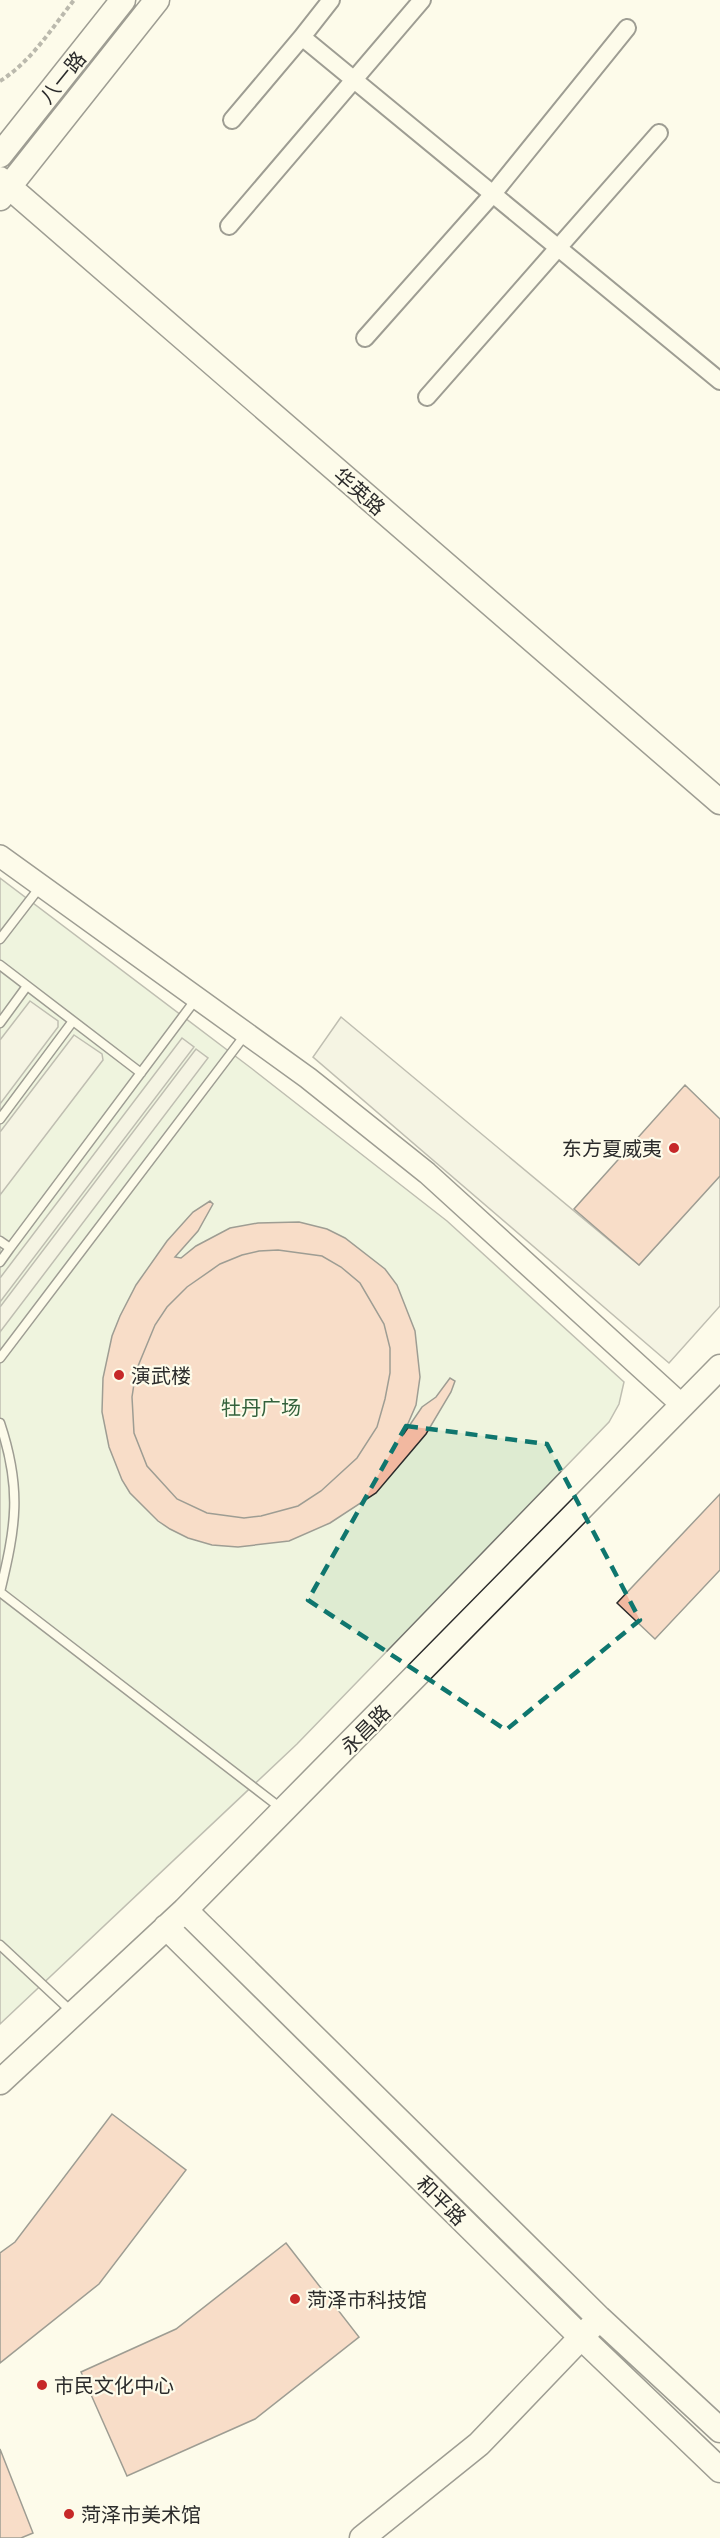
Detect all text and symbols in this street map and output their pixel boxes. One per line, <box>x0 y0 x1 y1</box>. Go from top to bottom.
street label: 八一路 <box>34 46 90 108</box>
street label: 华英路 <box>329 462 391 520</box>
place label: 东方夏威夷 <box>562 1136 662 1160</box>
marker: 东方夏威夷 <box>667 1141 681 1155</box>
place label: 演武楼 <box>131 1363 191 1387</box>
marker: 演武楼 <box>112 1368 126 1382</box>
park label: 牡丹广场 <box>221 1395 301 1419</box>
street label: 永昌路 <box>335 1699 395 1759</box>
street label: 和平路 <box>412 2170 472 2230</box>
place label: 菏泽市科技馆 <box>307 2287 427 2311</box>
marker: 菏泽市科技馆 <box>288 2292 302 2306</box>
place label: 市民文化中心 <box>54 2373 174 2397</box>
marker: 市民文化中心 <box>35 2378 49 2392</box>
place label: 菏泽市美术馆 <box>81 2502 201 2526</box>
marker: 菏泽市美术馆 <box>62 2507 76 2521</box>

